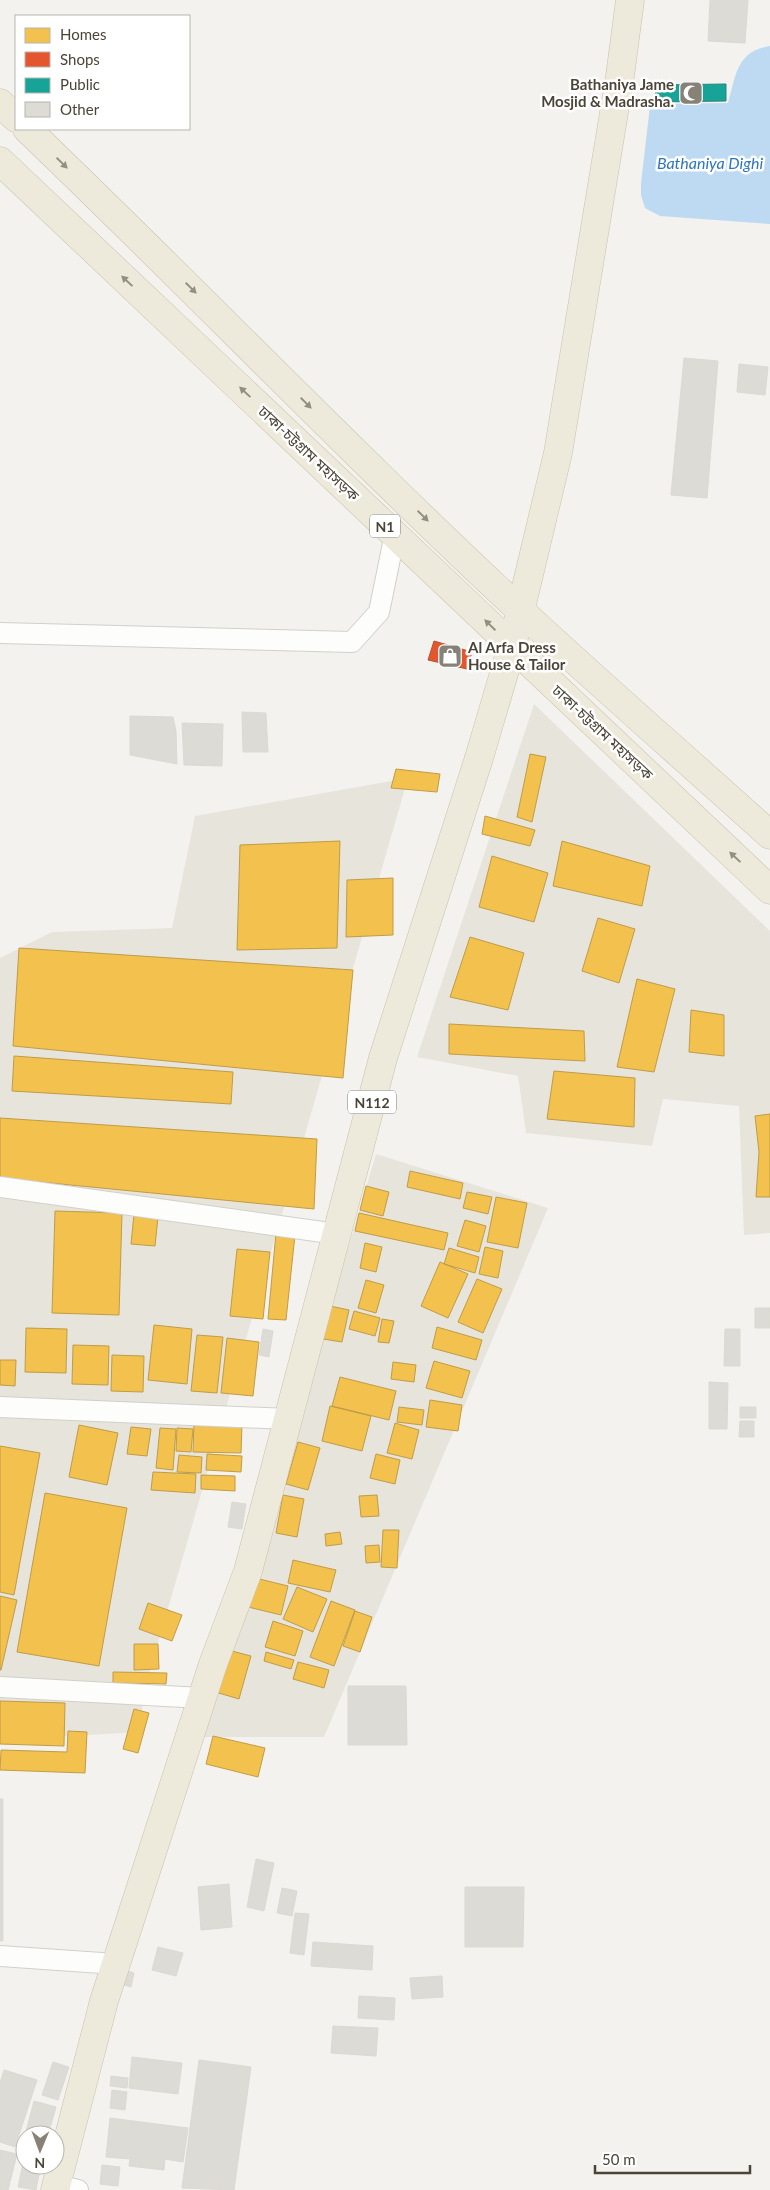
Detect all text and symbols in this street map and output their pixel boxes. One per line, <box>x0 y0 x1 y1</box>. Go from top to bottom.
legend <box>15 15 190 130</box>
text: Homes <box>60 25 106 43</box>
text: Shops <box>60 50 100 68</box>
text: Public <box>60 75 100 93</box>
place label: Bathaniya Jame Mosjid & Madrasha. <box>541 75 674 110</box>
mosque icon: Bathaniya Jame Mosjid & Madrasha. <box>678 80 704 106</box>
text: Other <box>60 100 100 118</box>
water label: Bathaniya Dighi <box>657 153 763 172</box>
one-way arrow <box>56 156 68 168</box>
one-way arrow <box>121 275 133 287</box>
one-way arrow <box>185 282 197 294</box>
one-way arrow <box>239 387 251 399</box>
one-way arrow <box>300 397 312 409</box>
street label: ঢাকা-চট্টগ্রাম মহাসড়ক <box>254 401 364 505</box>
one-way arrow <box>416 510 428 522</box>
road number: N1 <box>370 514 400 538</box>
one-way arrow <box>484 619 496 631</box>
place label: Al Arfa Dress House & Tailor <box>467 638 566 673</box>
shop icon: Al Arfa Dress House & Tailor <box>437 643 463 669</box>
street label: ঢাকা-চট্টগ্রাম মহাসড়ক <box>548 680 658 784</box>
one-way arrow <box>729 851 741 863</box>
road number: N112 <box>348 1090 396 1114</box>
north arrow <box>15 2125 65 2175</box>
scale bar <box>595 2142 750 2174</box>
text: 50 m <box>602 2150 636 2168</box>
text: N <box>34 2155 45 2172</box>

